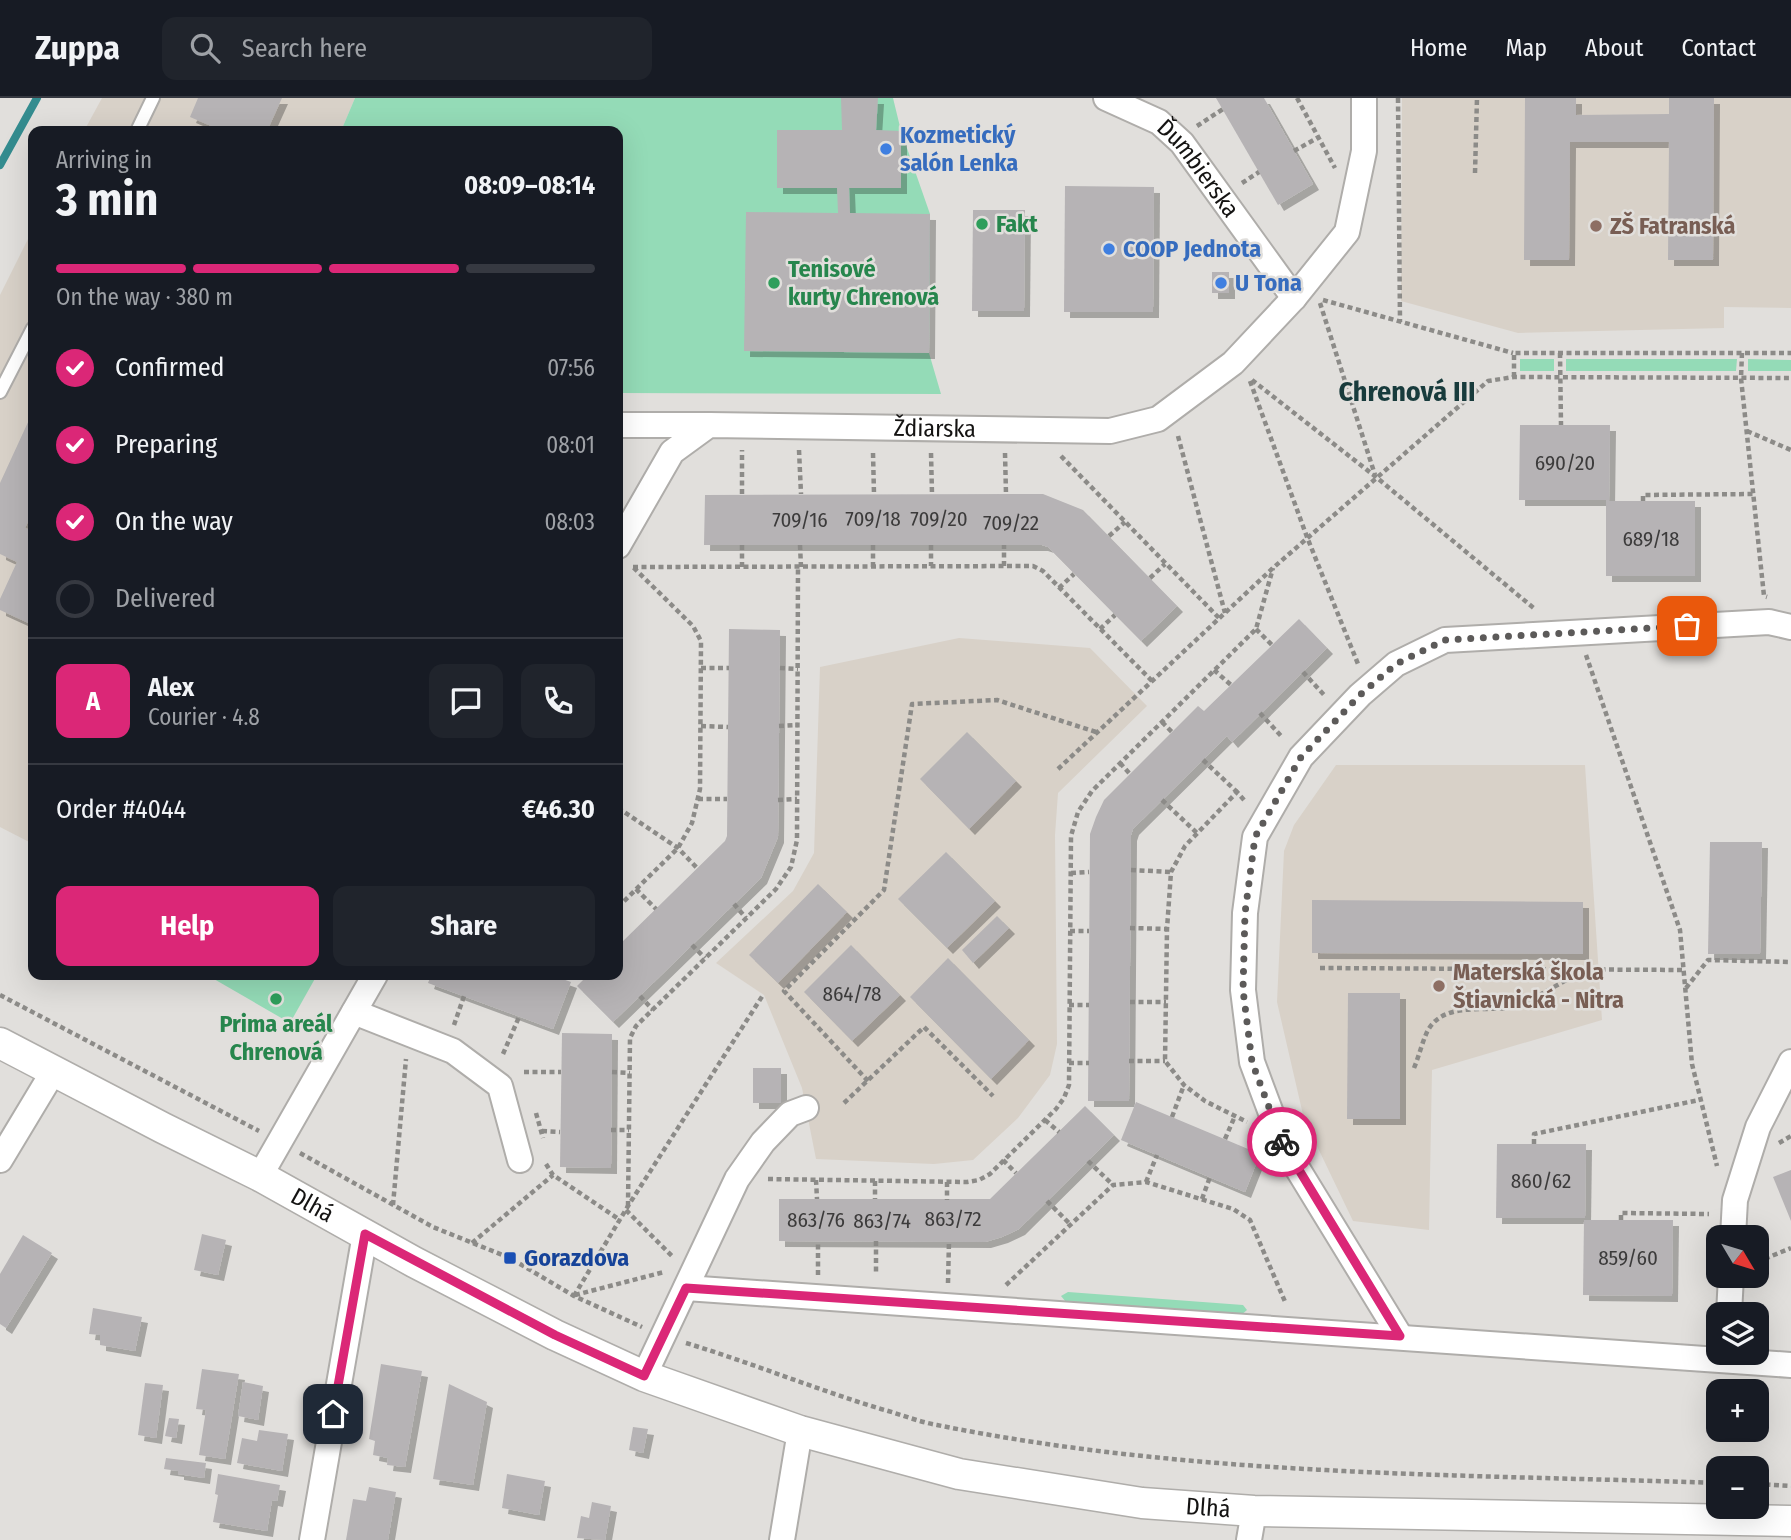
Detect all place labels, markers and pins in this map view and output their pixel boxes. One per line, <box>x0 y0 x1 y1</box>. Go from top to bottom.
place label: Kozmetický salón Lenka <box>900 121 1018 177</box>
marker: Kozmetický salón Lenka <box>878 141 894 157</box>
place label: Fakt <box>996 210 1038 238</box>
place label: ZŠ Fatranská <box>1610 211 1735 240</box>
marker: Fakt <box>974 216 990 232</box>
marker: ZŠ Fatranská <box>1588 218 1604 234</box>
place label: COOP Jednota <box>1123 235 1261 263</box>
marker: COOP Jednota <box>1101 241 1117 257</box>
place label: Tenisové kurty Chrenová <box>788 255 939 311</box>
place label: U Tona <box>1235 269 1302 297</box>
marker: Tenisové kurty Chrenová <box>766 275 782 291</box>
marker: U Tona <box>1213 275 1229 291</box>
pin <box>1657 596 1717 656</box>
place label: Materská škola Štiavnická - Nitra <box>1453 958 1624 1014</box>
marker: Materská škola Štiavnická - Nitra <box>1431 978 1447 994</box>
marker: Prima areál Chrenová <box>268 991 284 1007</box>
place label: Prima areál Chrenová <box>219 1010 333 1066</box>
place label: Gorazdova <box>524 1244 629 1272</box>
marker: Gorazdova <box>502 1250 518 1266</box>
pin <box>303 1384 363 1444</box>

